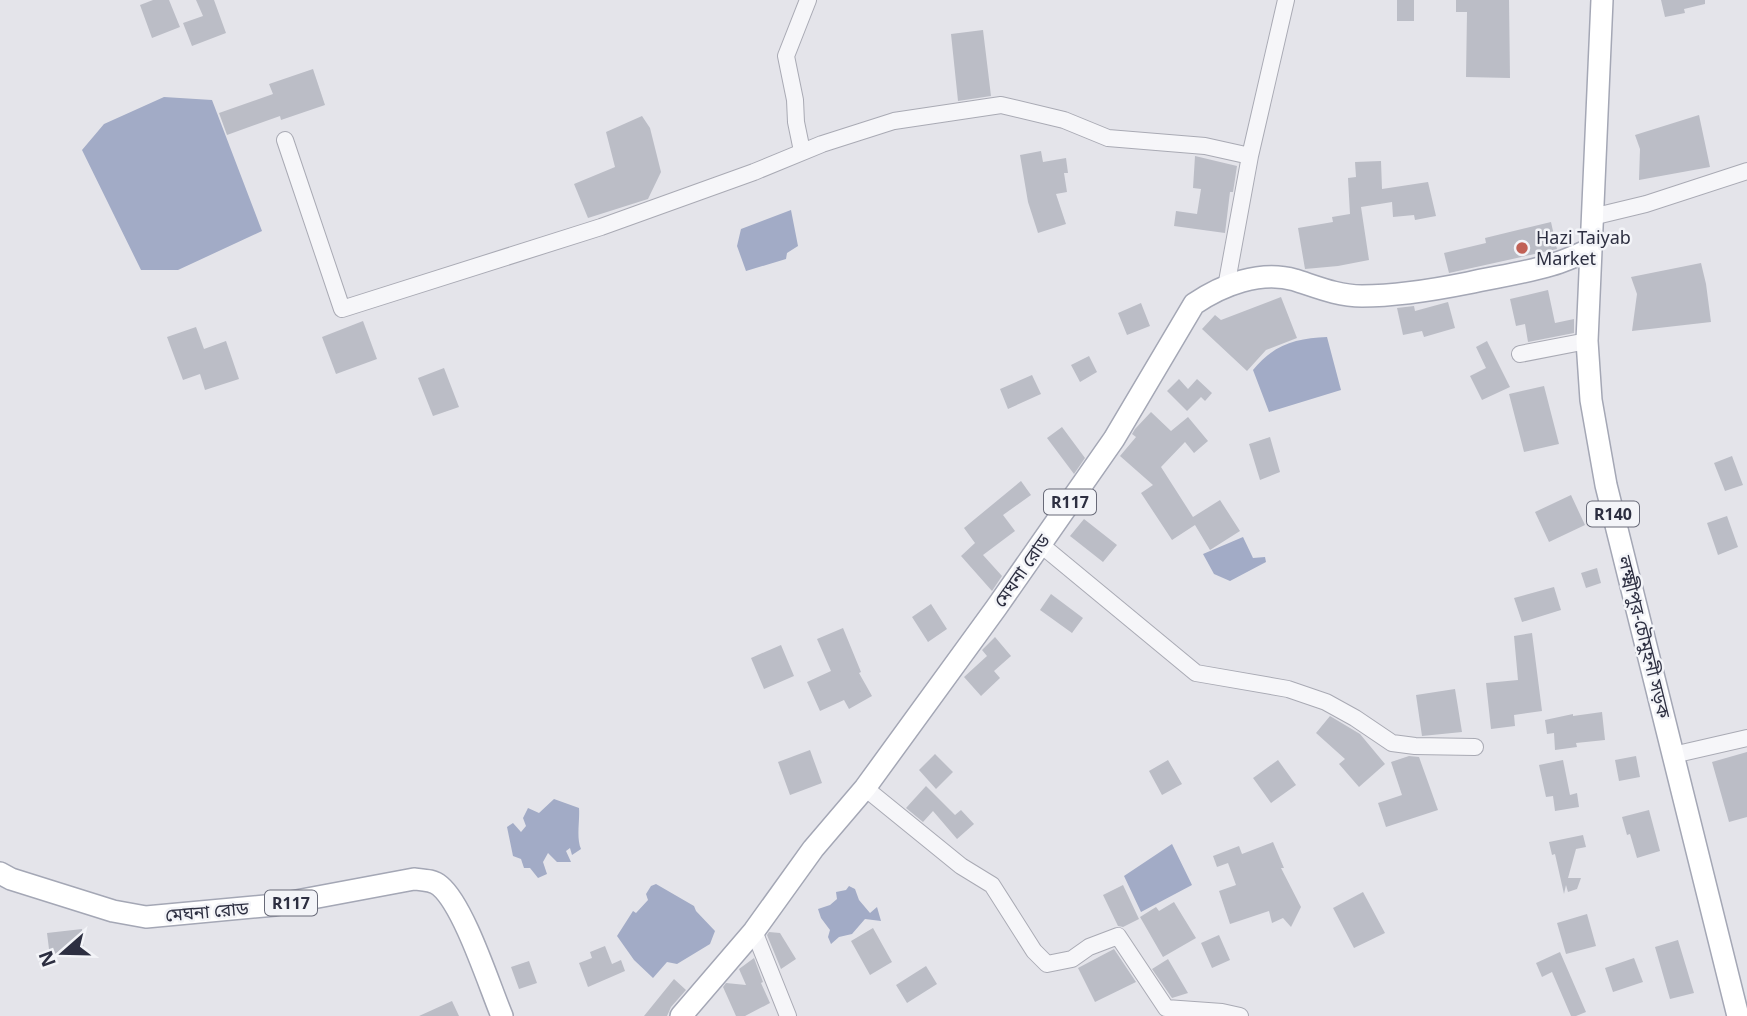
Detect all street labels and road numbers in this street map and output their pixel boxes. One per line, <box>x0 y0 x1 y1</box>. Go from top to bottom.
road number: R117 <box>1044 489 1096 514</box>
road number: R140 <box>1587 502 1639 526</box>
street label: মেঘনা রোড <box>987 529 1055 612</box>
street label: লক্ষ্মীপুর-চৌমুহনী সড়ক <box>1613 552 1677 721</box>
road number: R117 <box>265 890 317 916</box>
street label: মেঘনা রোড <box>164 895 250 927</box>

